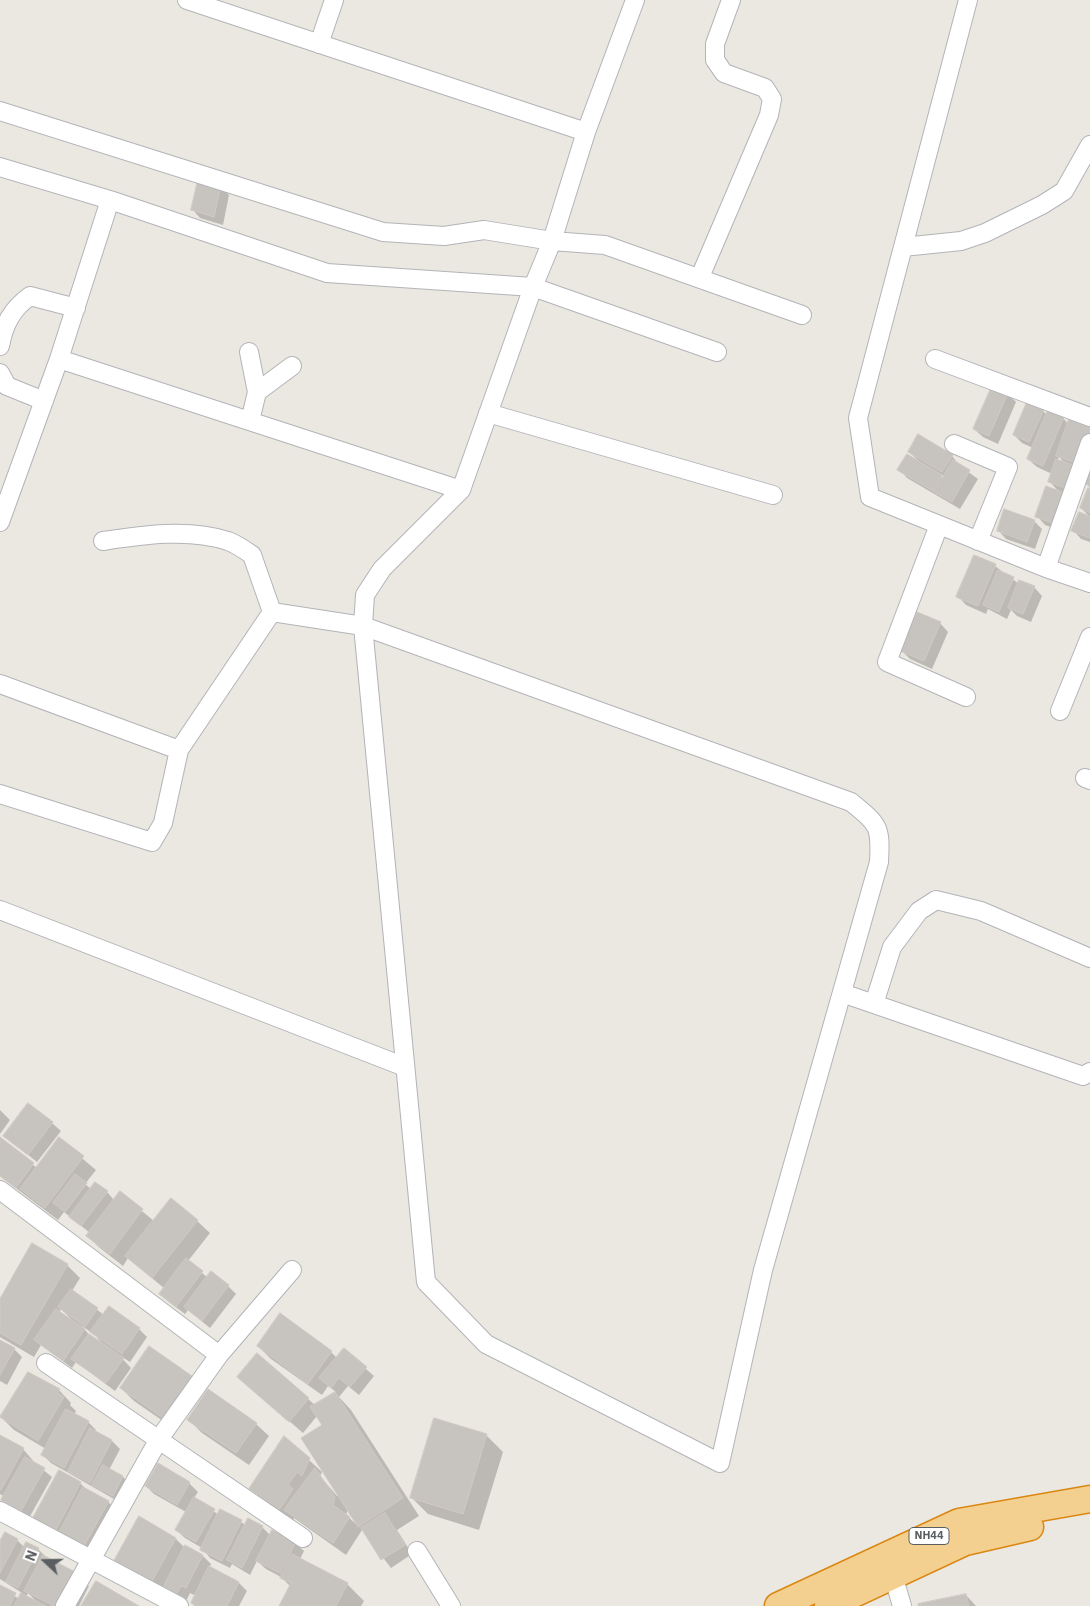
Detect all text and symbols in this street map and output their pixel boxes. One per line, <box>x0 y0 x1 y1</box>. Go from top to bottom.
road number: NH44 <box>909 1528 949 1544</box>
north arrow <box>20 1536 70 1586</box>
text: N <box>21 1548 41 1564</box>

